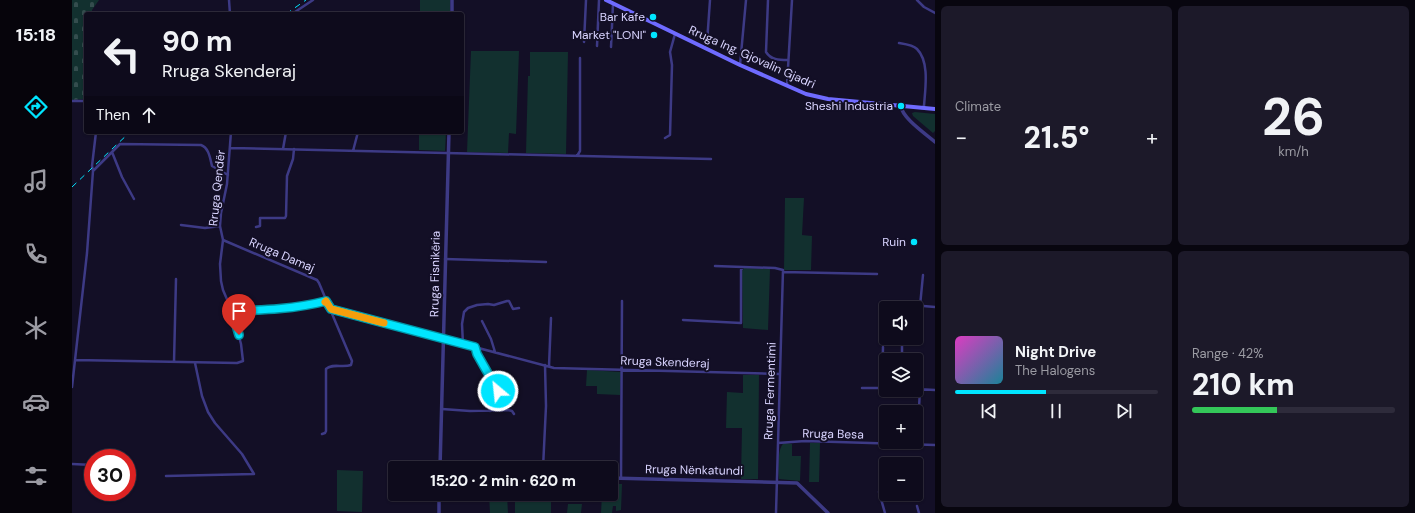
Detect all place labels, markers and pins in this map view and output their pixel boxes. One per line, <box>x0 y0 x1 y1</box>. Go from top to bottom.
place label: Bar Kafe <box>600 9 645 25</box>
marker: Bar Kafe <box>648 12 658 22</box>
place label: Market "LONI" <box>572 27 646 43</box>
marker: Market "LONI" <box>649 30 659 40</box>
place label: Sheshi Industria <box>805 98 893 114</box>
marker: Sheshi Industria <box>896 101 906 111</box>
place label: Ruin <box>882 234 906 250</box>
marker: Ruin <box>909 237 919 247</box>
pin <box>222 294 256 335</box>

